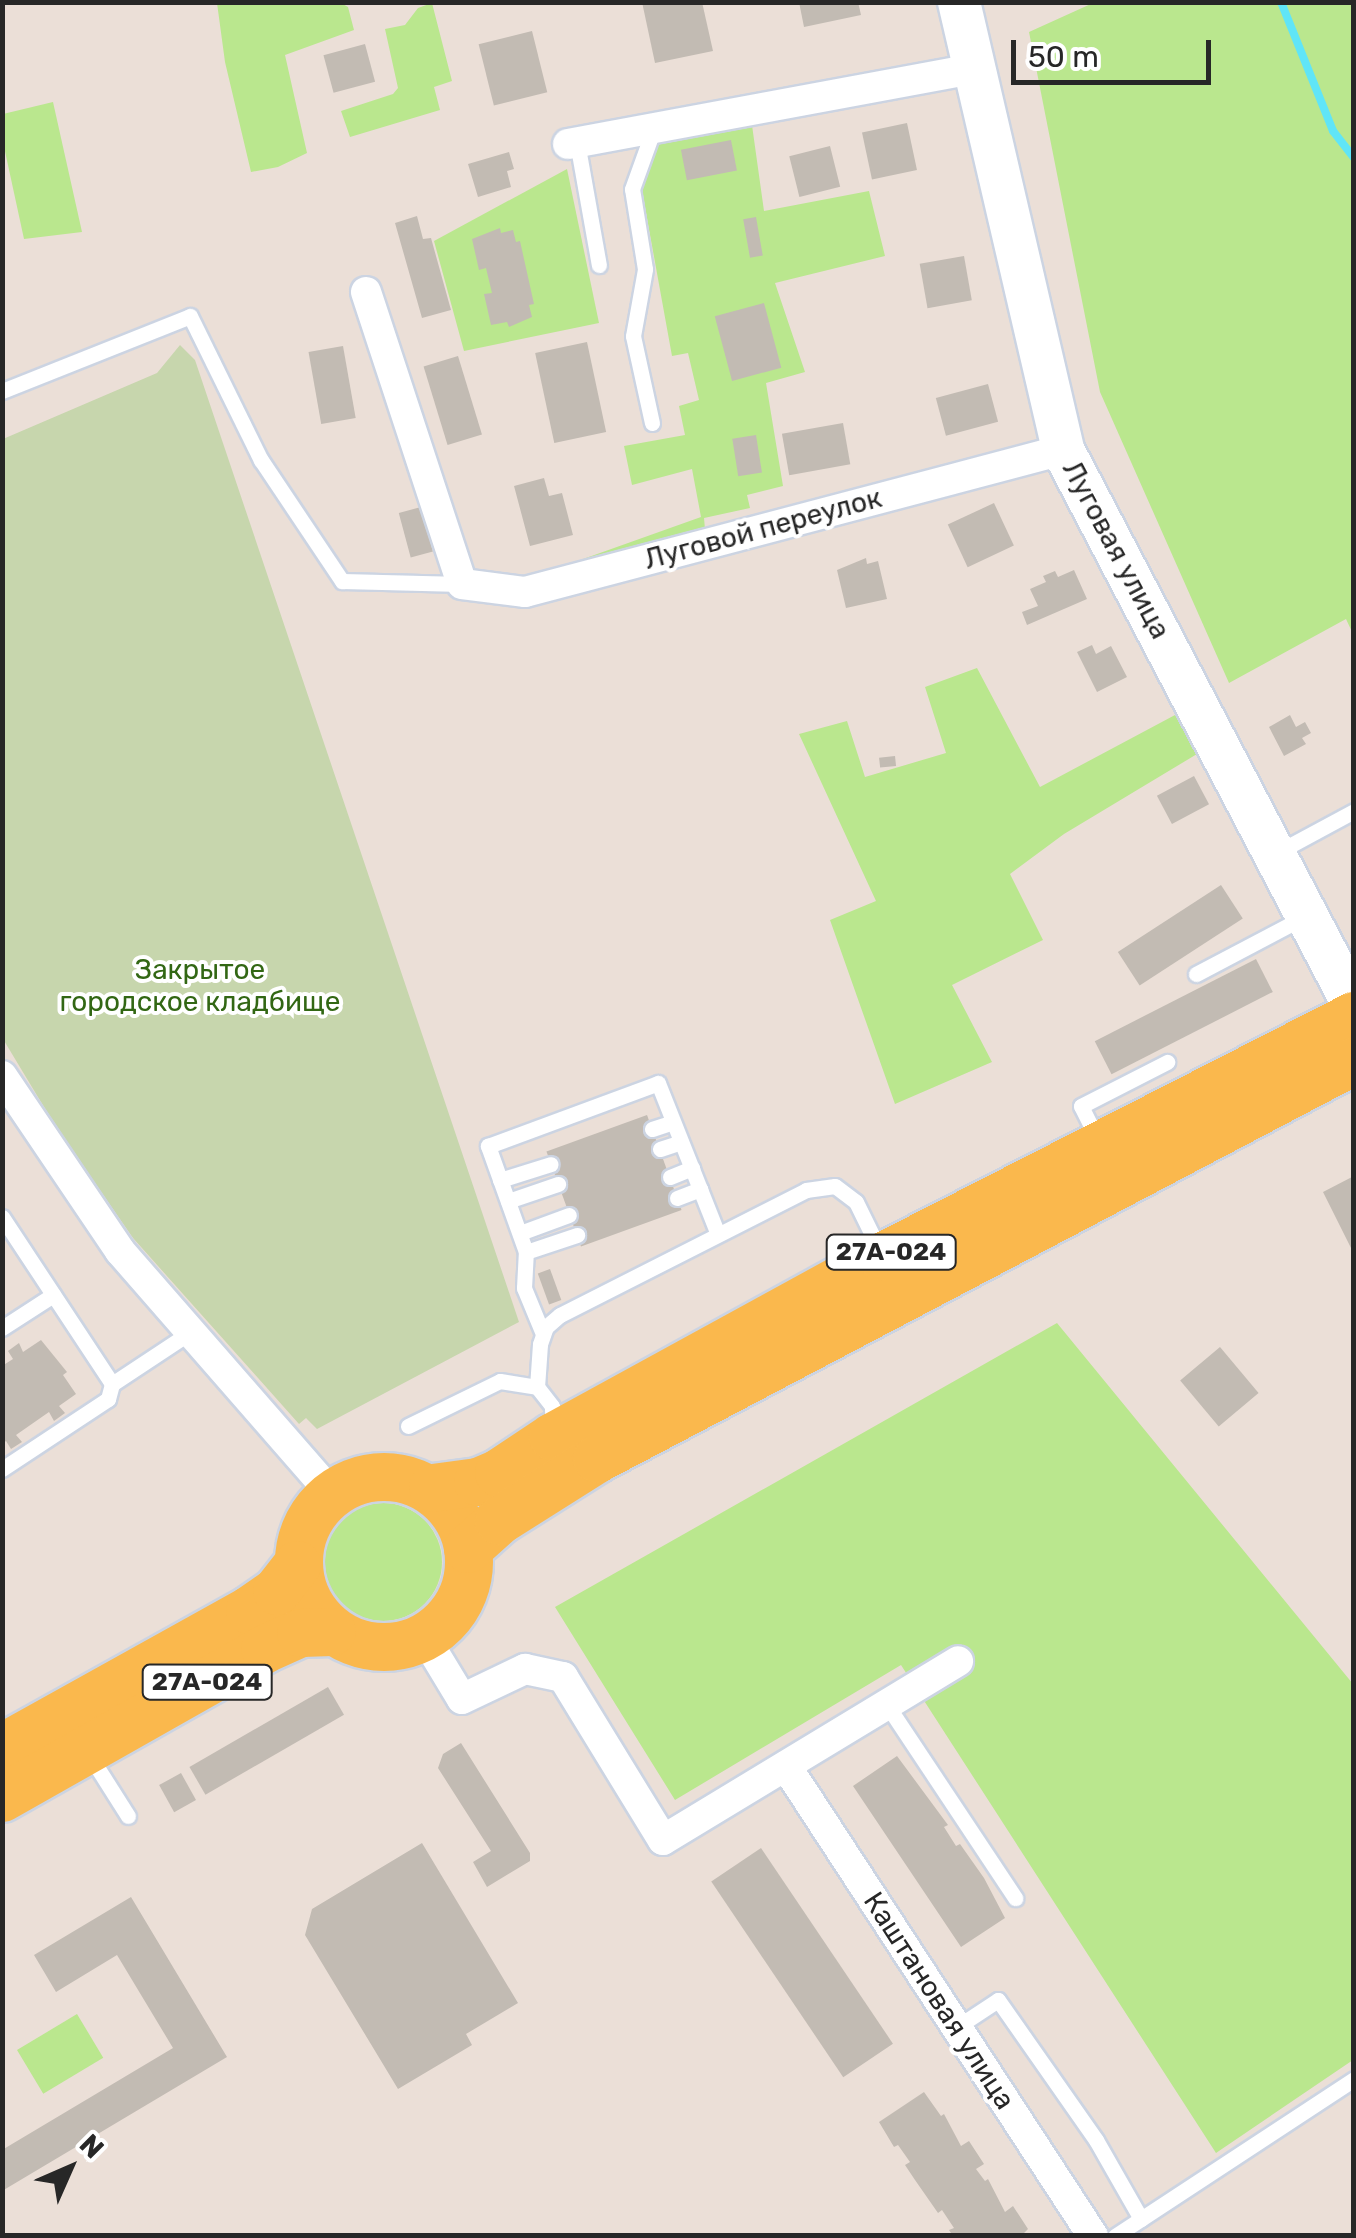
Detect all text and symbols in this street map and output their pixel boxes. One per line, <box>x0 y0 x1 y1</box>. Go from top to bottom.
scale bar <box>1016 20 1216 82</box>
text: 50 m <box>1028 39 1099 75</box>
street label: Луговая улица <box>1055 455 1177 645</box>
street label: Луговой переулок <box>641 481 885 577</box>
park label: Закрытое городское кладбище <box>59 953 341 1019</box>
road number: 27А-024 <box>824 1232 958 1272</box>
road number: 27А-024 <box>140 1662 274 1702</box>
street label: Каштановая улица <box>856 1886 1022 2116</box>
north arrow <box>20 2118 120 2218</box>
text: N <box>73 2128 110 2165</box>

